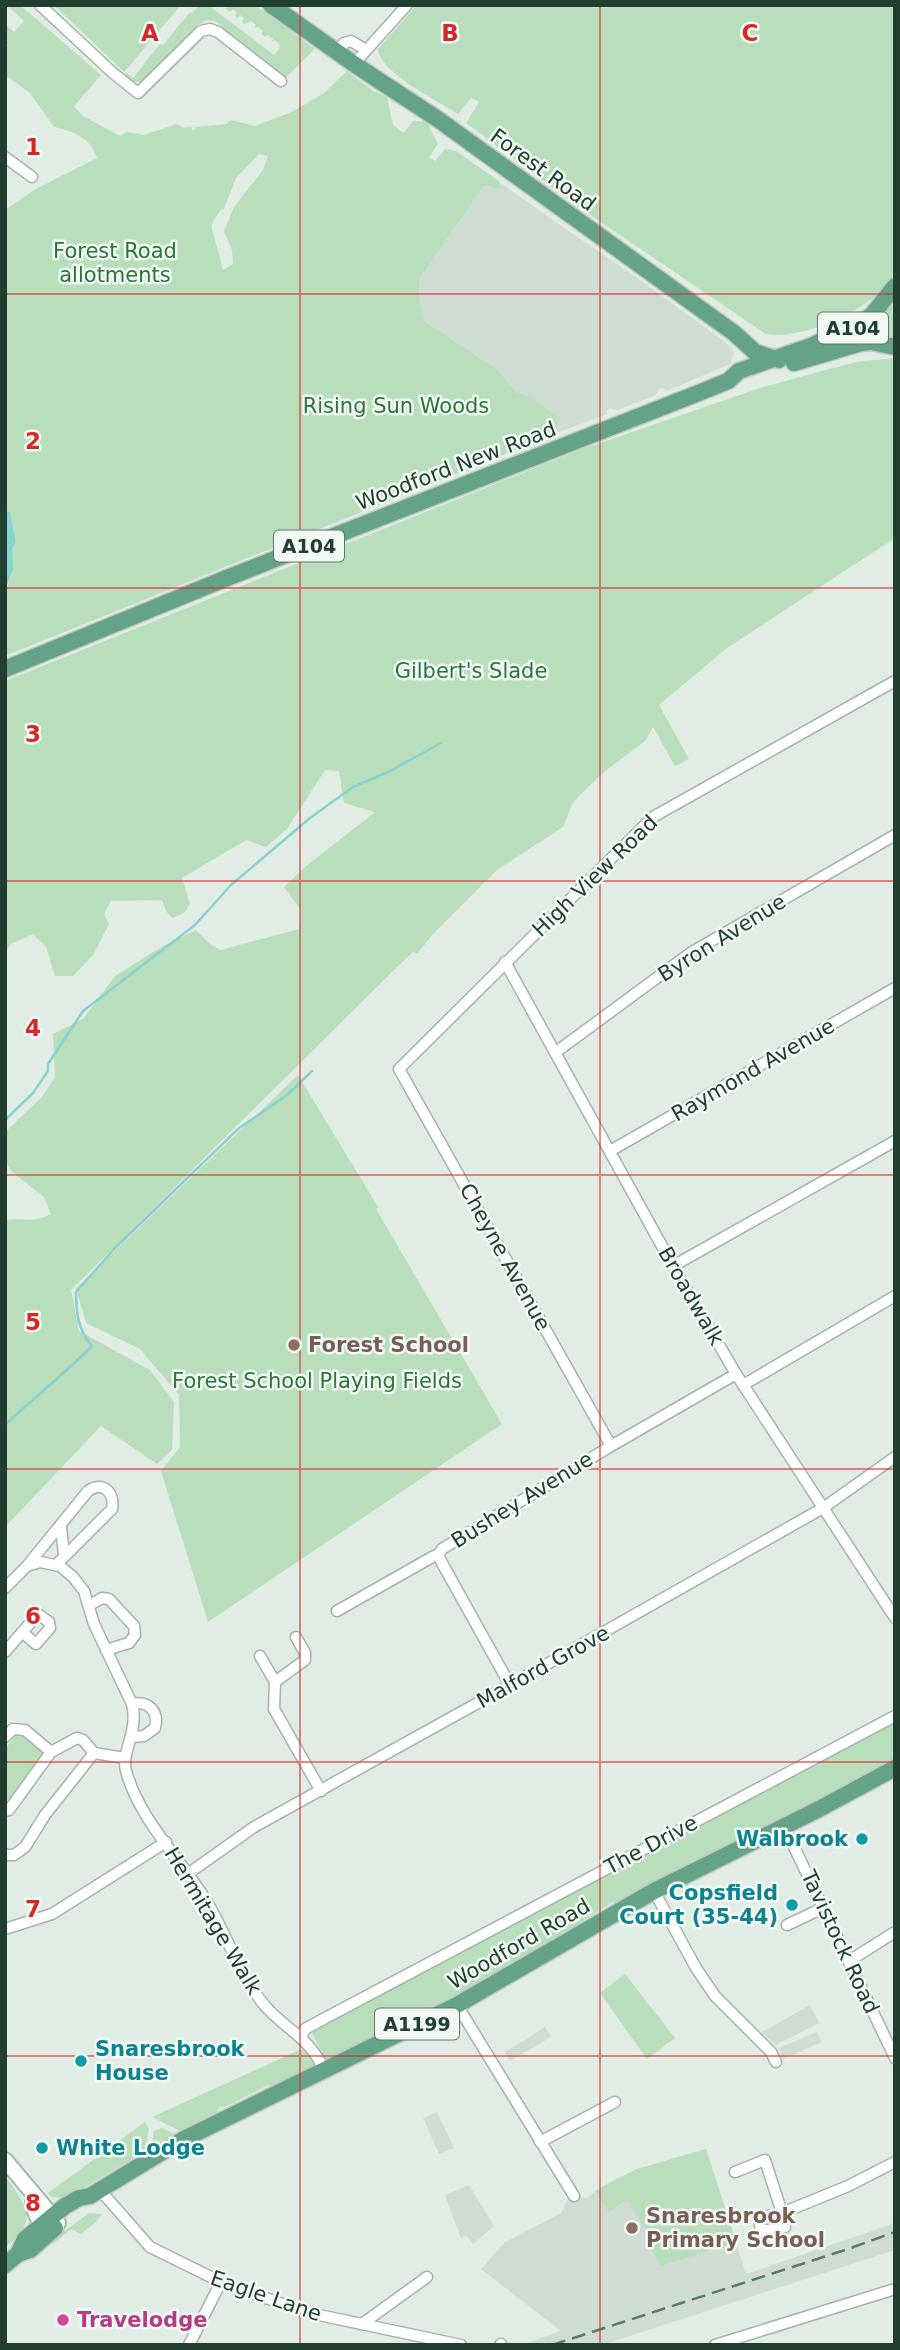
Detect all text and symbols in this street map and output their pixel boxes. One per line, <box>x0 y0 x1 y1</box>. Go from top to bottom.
text: A <box>141 20 159 46</box>
text: B <box>441 20 459 46</box>
text: C <box>742 20 758 46</box>
street label: Forest Road <box>486 124 600 216</box>
text: 1 <box>25 134 41 160</box>
park label: Forest Road allotments <box>53 239 177 287</box>
road number: A104 <box>818 312 888 344</box>
park label: Rising Sun Woods <box>303 394 489 418</box>
street label: Woodford New Road <box>353 417 559 515</box>
text: 2 <box>25 428 41 454</box>
road number: A104 <box>274 530 344 562</box>
park label: Gilbert's Slade <box>395 659 547 683</box>
text: 3 <box>25 721 41 747</box>
street label: High View Road <box>528 810 662 942</box>
street label: Byron Avenue <box>654 889 790 987</box>
street label: Raymond Avenue <box>667 1014 839 1126</box>
text: 4 <box>25 1015 41 1041</box>
street label: Cheyne Avenue <box>455 1179 555 1335</box>
street label: Broadwalk <box>653 1243 729 1350</box>
text: 5 <box>25 1309 41 1335</box>
place label: Forest School <box>308 1333 469 1357</box>
marker: Forest School <box>286 1337 302 1353</box>
park label: Forest School Playing Fields <box>172 1369 462 1393</box>
street label: Bushey Avenue <box>447 1447 597 1553</box>
text: 6 <box>25 1603 41 1629</box>
street label: Malford Grove <box>472 1621 614 1713</box>
street label: The Drive <box>600 1811 702 1880</box>
place label: Walbrook <box>736 1827 849 1851</box>
marker: Walbrook <box>854 1831 870 1847</box>
street label: Hermitage Walk <box>160 1843 267 2000</box>
street label: Tavistock Road <box>796 1866 884 2018</box>
place label: Copsfield Court (35-44) <box>619 1881 778 1929</box>
street label: Woodford Road <box>444 1894 594 1994</box>
text: 7 <box>25 1896 41 1922</box>
marker: Copsfield Court (35-44) <box>784 1897 800 1913</box>
road number: A1199 <box>375 2008 459 2040</box>
place label: Snaresbrook House <box>95 2037 246 2085</box>
marker: Snaresbrook House <box>73 2053 89 2069</box>
place label: White Lodge <box>56 2136 205 2160</box>
marker: White Lodge <box>34 2140 50 2156</box>
text: 8 <box>25 2190 41 2216</box>
place label: Snaresbrook Primary School <box>646 2204 825 2252</box>
marker: Snaresbrook Primary School <box>624 2220 640 2236</box>
street label: Eagle Lane <box>207 2266 325 2326</box>
place label: Travelodge <box>77 2308 207 2332</box>
marker: Travelodge <box>55 2312 71 2328</box>

